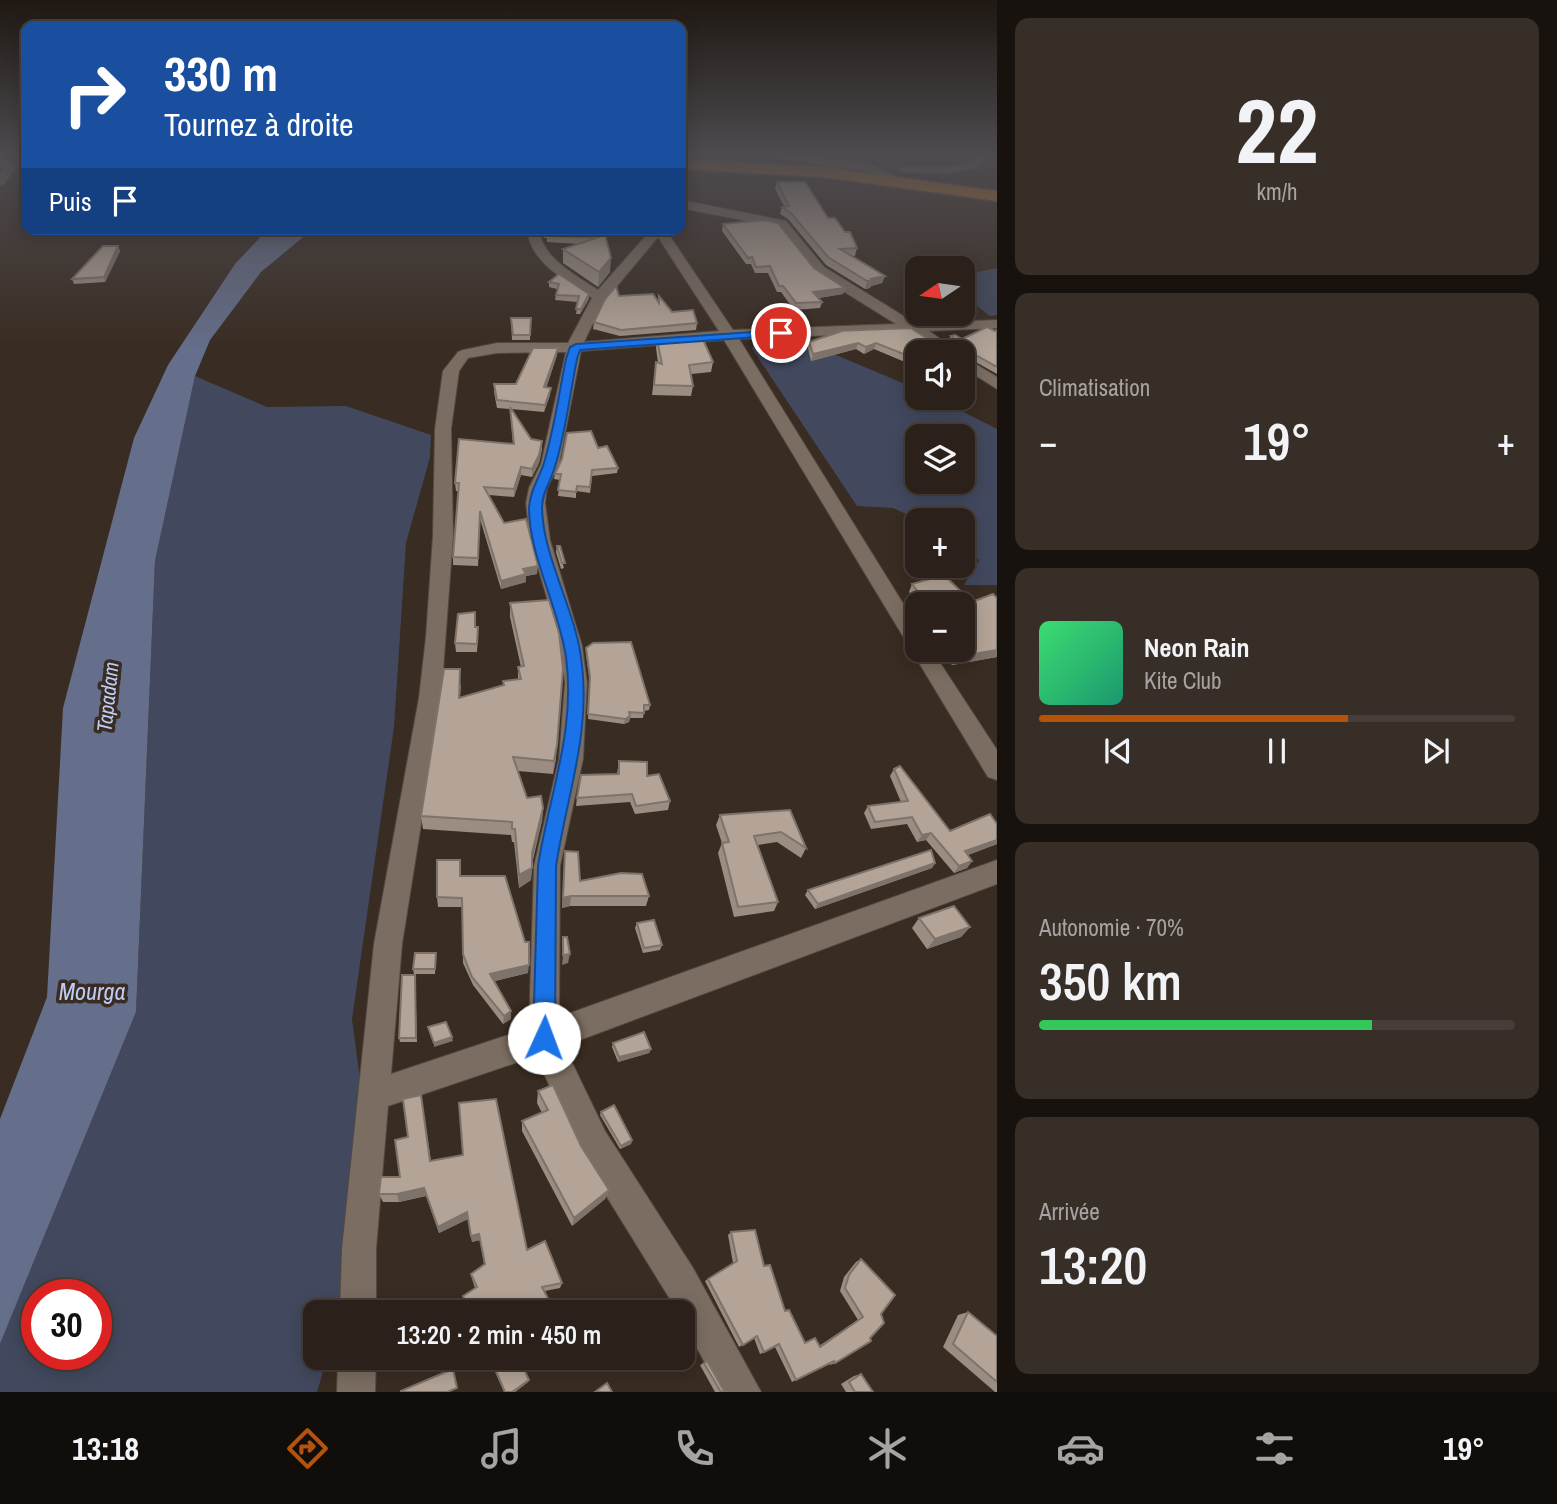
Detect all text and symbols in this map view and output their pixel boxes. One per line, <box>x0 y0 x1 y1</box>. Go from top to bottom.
text: 330 m <box>164 40 278 106</box>
icon: right <box>49 49 140 140</box>
text: 22 <box>1236 69 1319 191</box>
text: Tournez à droite <box>164 103 354 146</box>
text: km/h <box>1257 176 1297 207</box>
icon: arrive <box>106 182 144 220</box>
text: Puis <box>49 184 92 219</box>
north arrow <box>905 256 975 326</box>
map controls <box>905 256 975 662</box>
pin <box>751 303 811 363</box>
icon: arrive <box>762 314 800 352</box>
button: sound <box>905 340 975 410</box>
text: Climatisation <box>1039 372 1150 403</box>
text: 19° <box>1243 406 1311 476</box>
text: − <box>1039 416 1057 467</box>
text: + <box>1497 416 1515 467</box>
button: layers <box>905 424 975 494</box>
button: + <box>905 508 975 578</box>
button: − <box>905 592 975 662</box>
text: Neon Rain <box>1144 630 1249 665</box>
water label: Tapadam <box>89 660 126 733</box>
text: Kite Club <box>1144 665 1222 696</box>
icon: previous <box>1099 732 1137 770</box>
icon: pause <box>1258 732 1296 770</box>
icon: next <box>1417 732 1455 770</box>
text: Autonomie · 70% <box>1039 912 1184 943</box>
text: 350 km <box>1039 946 1182 1016</box>
water label: Mourga <box>59 975 125 1007</box>
position arrow <box>507 1001 581 1075</box>
text: Arrivée <box>1039 1196 1100 1227</box>
text: 13:20 <box>1039 1230 1147 1300</box>
speed limit sign: 30 <box>21 1279 112 1370</box>
text: 13:20 · 2 min · 450 m <box>397 1317 601 1352</box>
icon: directions <box>283 1424 332 1473</box>
icon: music <box>477 1424 526 1473</box>
icon: phone <box>670 1424 719 1473</box>
icon: climate <box>863 1424 912 1473</box>
icon: car <box>1056 1424 1105 1473</box>
icon: filters <box>1250 1424 1299 1473</box>
text: 13:18 <box>72 1427 139 1470</box>
text: 19° <box>1443 1427 1485 1470</box>

